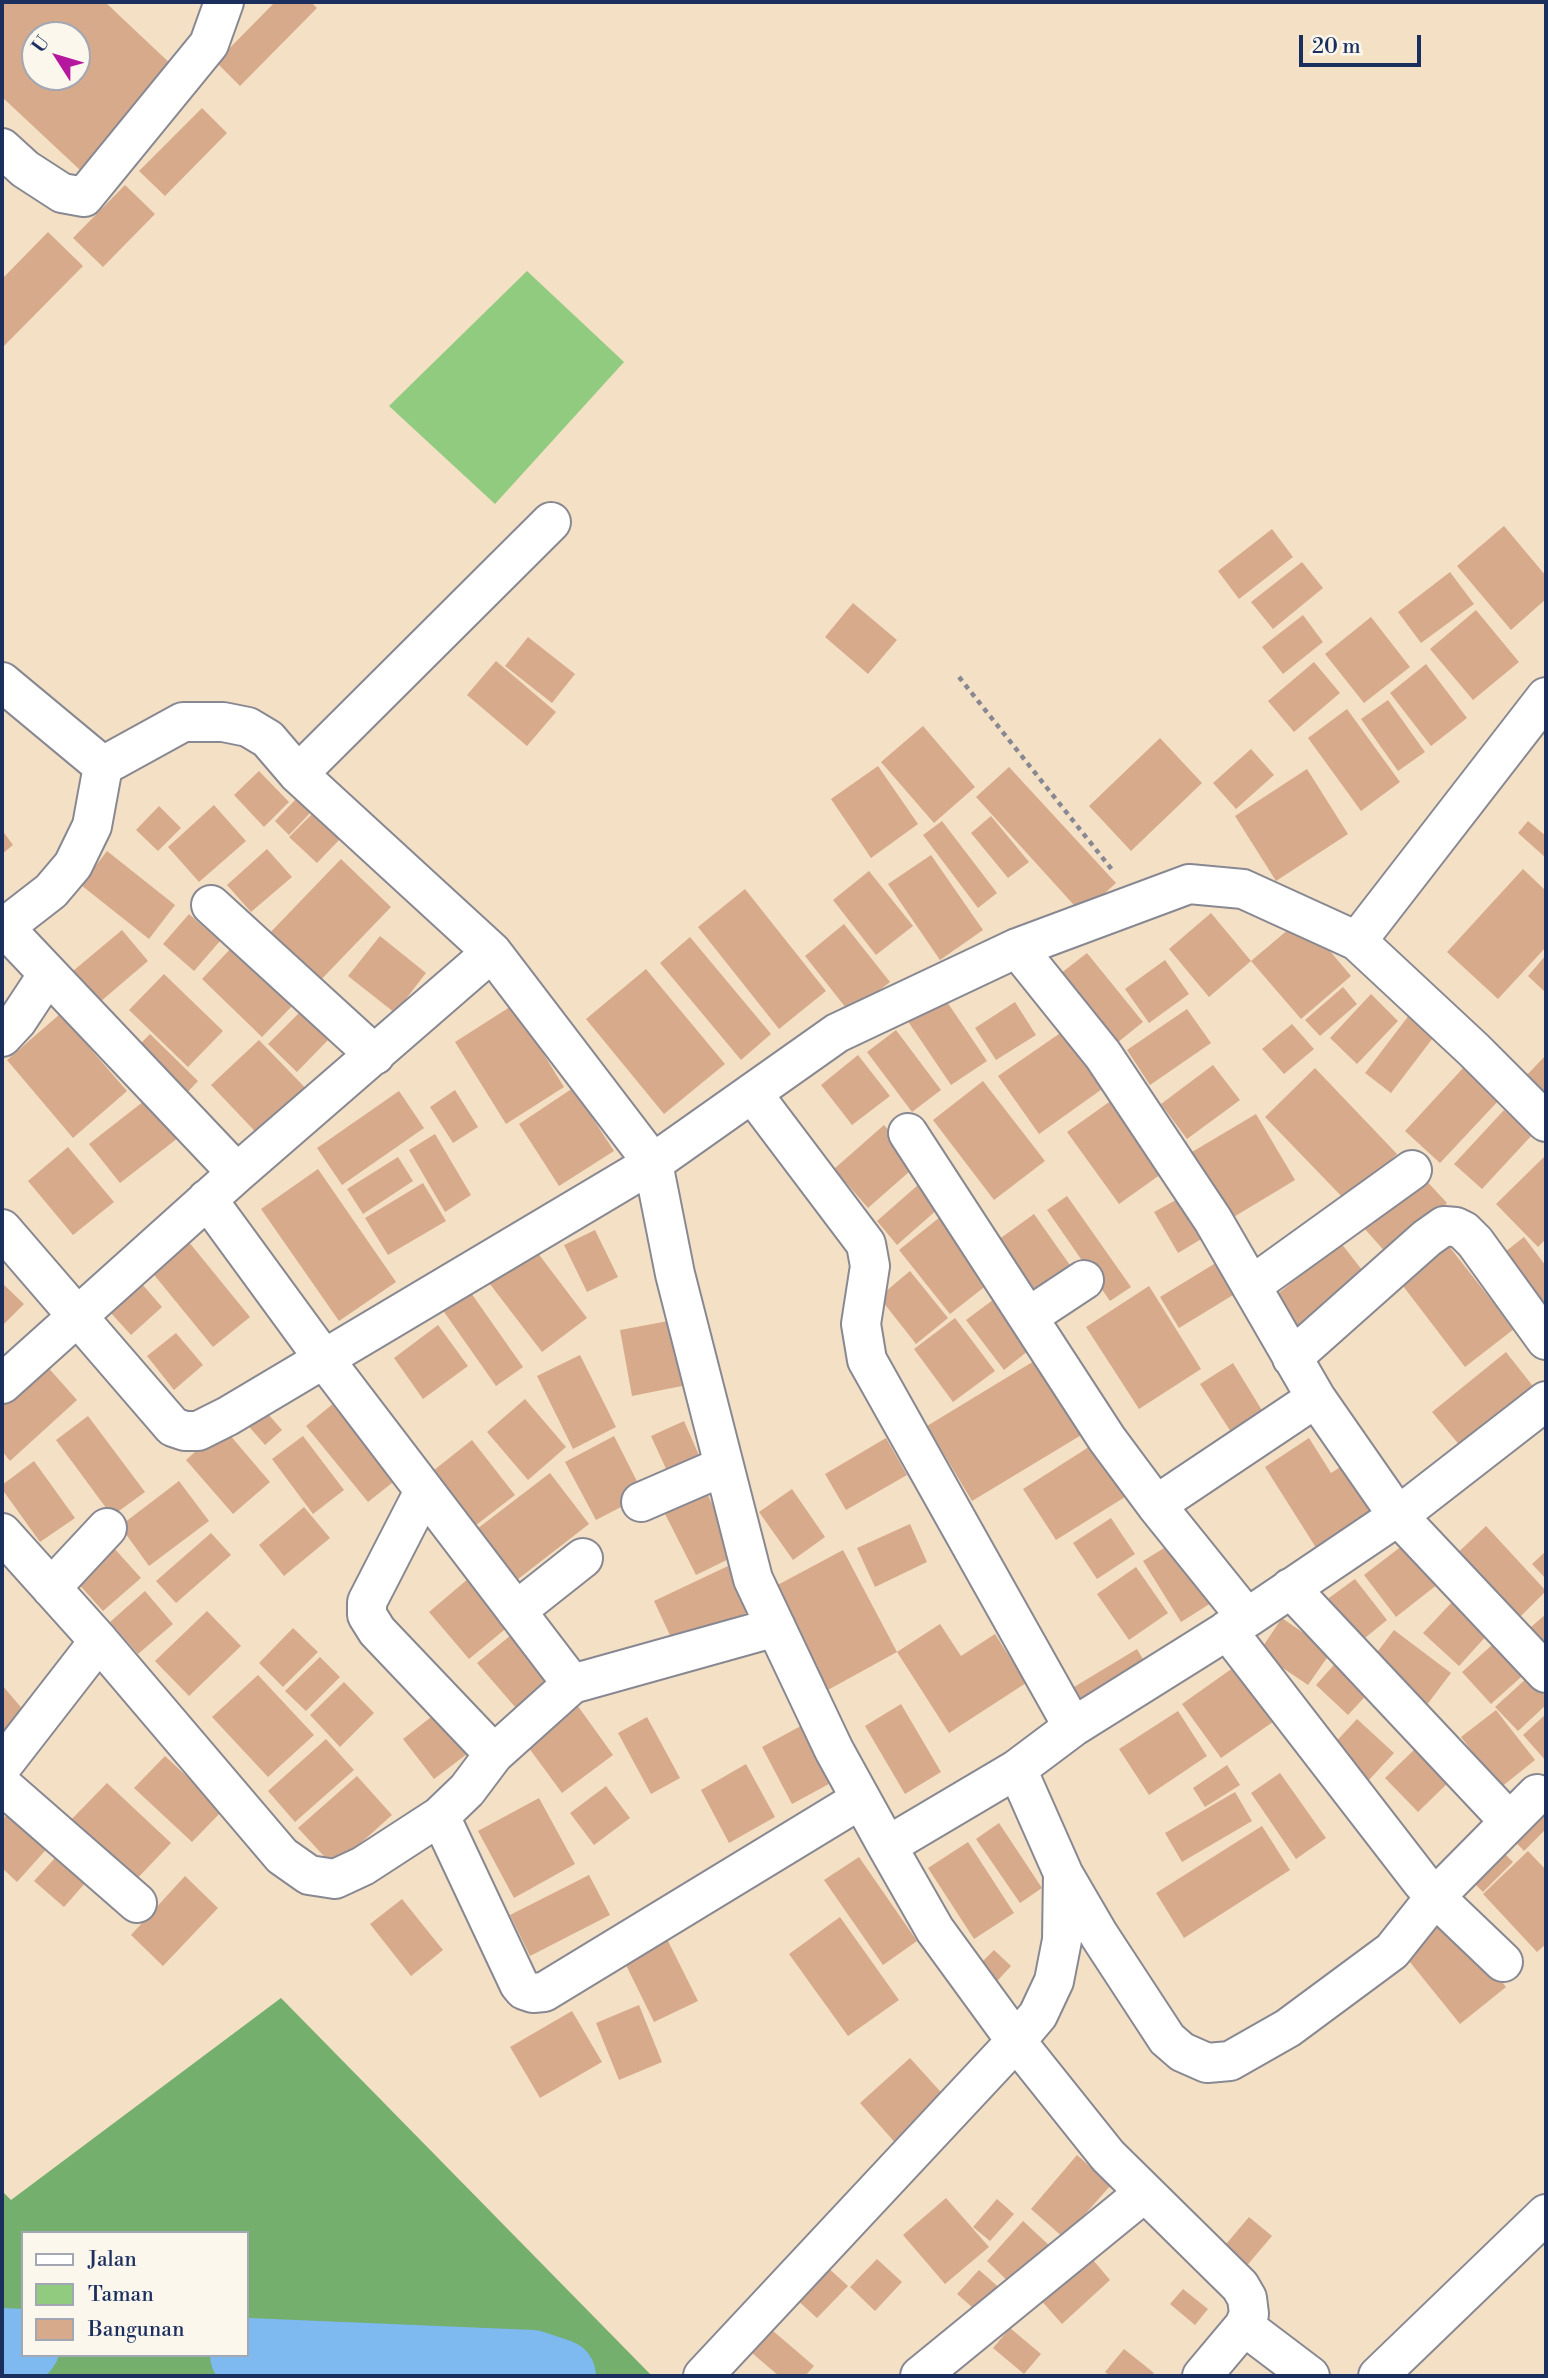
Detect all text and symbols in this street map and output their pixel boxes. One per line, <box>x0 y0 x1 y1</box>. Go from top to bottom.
north arrow <box>21 21 91 91</box>
scale bar <box>1303 21 1426 65</box>
text: U <box>27 31 55 58</box>
text: 20 m <box>1312 34 1361 60</box>
legend <box>21 2231 248 2357</box>
text: Jalan <box>88 2247 137 2273</box>
text: Taman <box>88 2282 154 2308</box>
text: Bangunan <box>88 2317 184 2343</box>

